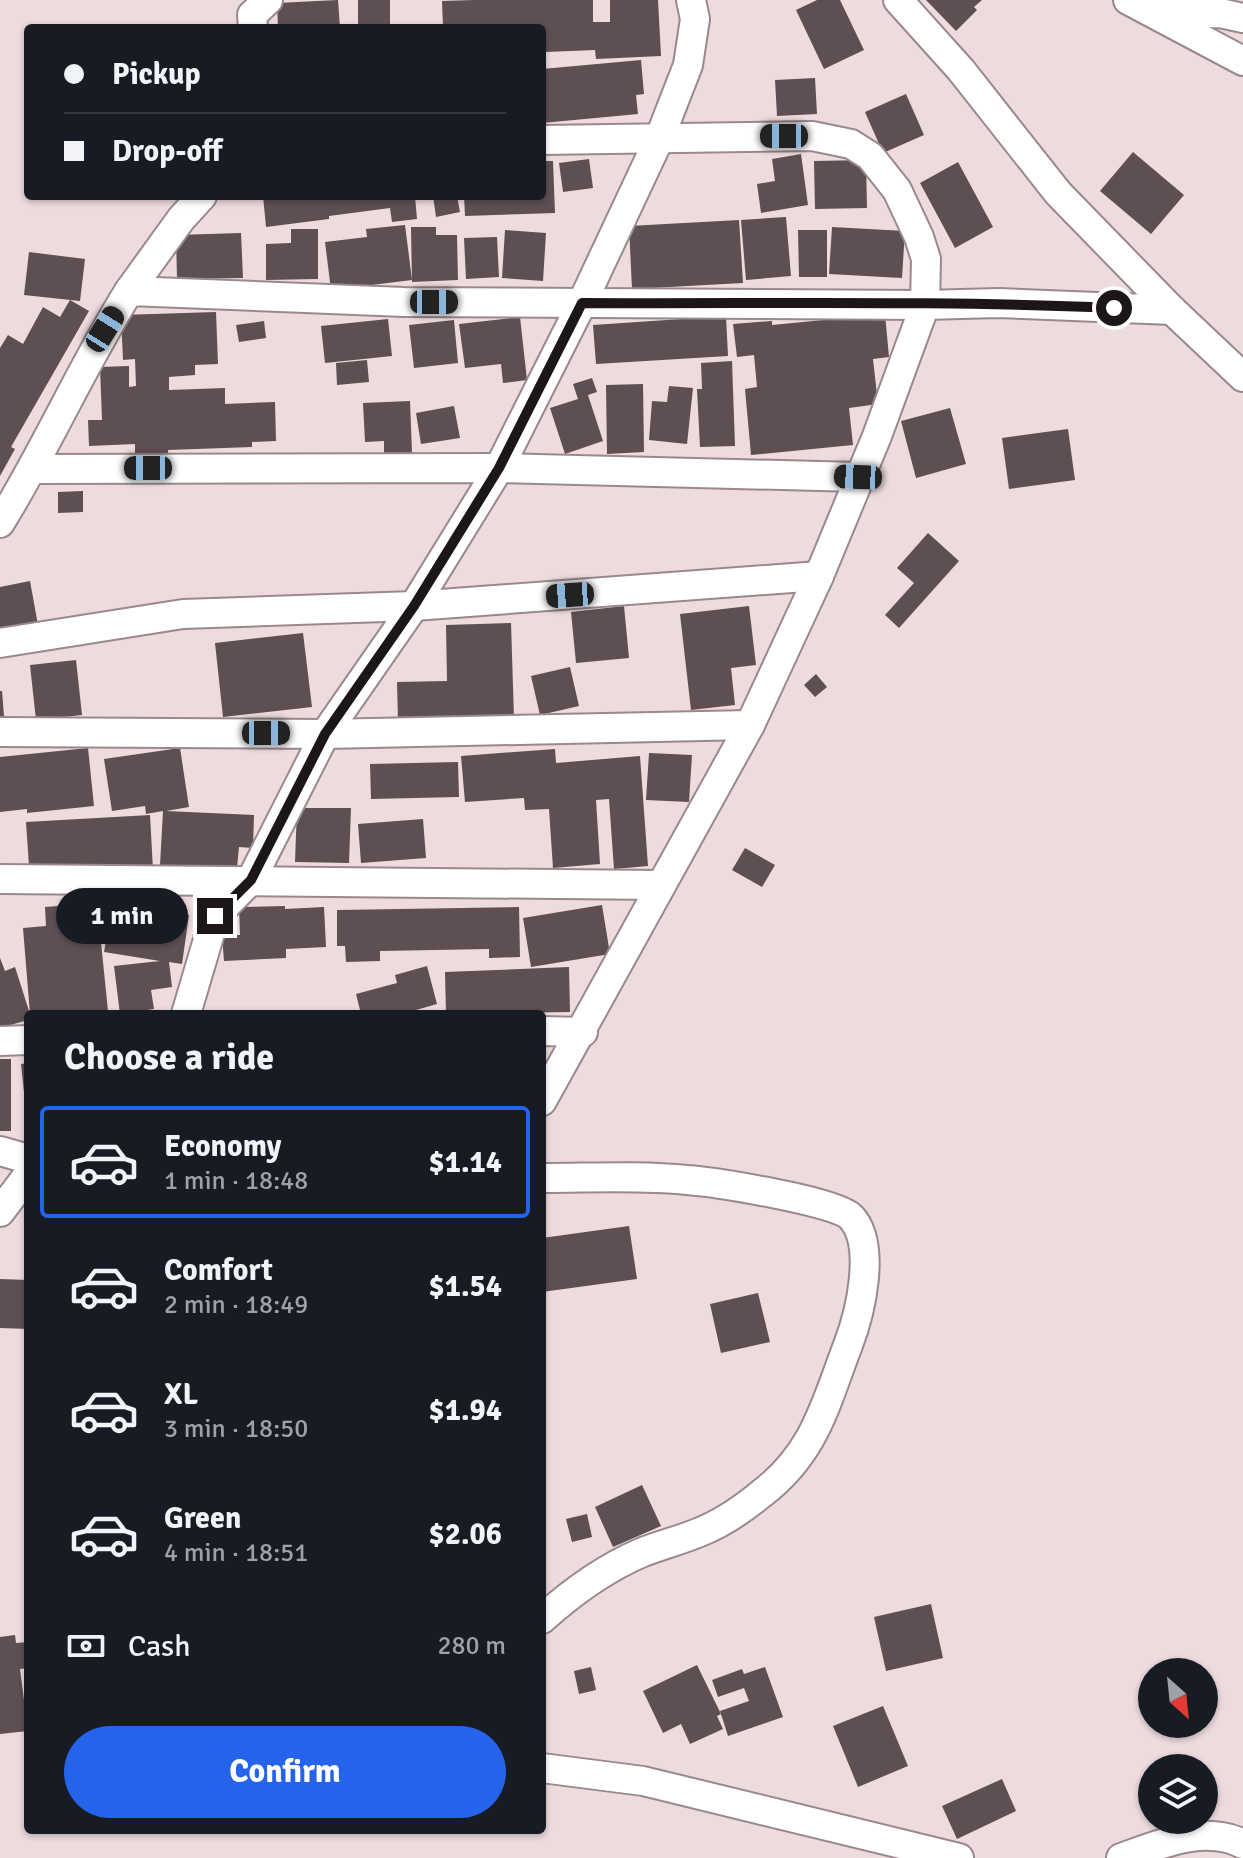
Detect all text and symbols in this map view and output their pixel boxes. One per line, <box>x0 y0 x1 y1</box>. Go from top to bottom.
text: Pickup <box>112 56 201 93</box>
car <box>760 124 808 148</box>
text: Drop-off <box>112 133 222 170</box>
car <box>410 290 458 314</box>
route start <box>1096 290 1132 326</box>
car <box>82 302 128 356</box>
car <box>124 456 172 480</box>
car <box>834 464 882 490</box>
car <box>545 581 595 609</box>
car <box>242 721 290 745</box>
callout: 1 min <box>55 888 187 944</box>
route end <box>197 898 233 934</box>
text: 1 min <box>91 900 153 932</box>
text: Choose a ride <box>64 1035 274 1080</box>
icon: car <box>68 1126 140 1198</box>
text: Economy <box>164 1128 281 1165</box>
text: $1.14 <box>429 1144 502 1181</box>
text: 1 min · 18:48 <box>164 1165 308 1197</box>
icon: car <box>68 1250 140 1322</box>
text: Comfort <box>164 1252 273 1289</box>
text: $1.54 <box>429 1268 502 1305</box>
text: 2 min · 18:49 <box>164 1289 308 1321</box>
icon: car <box>68 1374 140 1446</box>
text: XL <box>164 1376 198 1413</box>
text: $1.94 <box>429 1392 502 1429</box>
text: 3 min · 18:50 <box>164 1413 308 1445</box>
icon: car <box>68 1498 140 1570</box>
text: Green <box>164 1500 241 1537</box>
text: $2.06 <box>429 1516 502 1553</box>
text: 4 min · 18:51 <box>164 1537 308 1569</box>
icon: cash <box>64 1624 108 1668</box>
text: Cash <box>128 1628 191 1665</box>
text: 280 m <box>437 1630 506 1662</box>
north arrow <box>1138 1658 1218 1738</box>
map controls <box>1138 1658 1218 1834</box>
button: Confirm <box>64 1726 506 1818</box>
button: layers <box>1138 1754 1218 1834</box>

